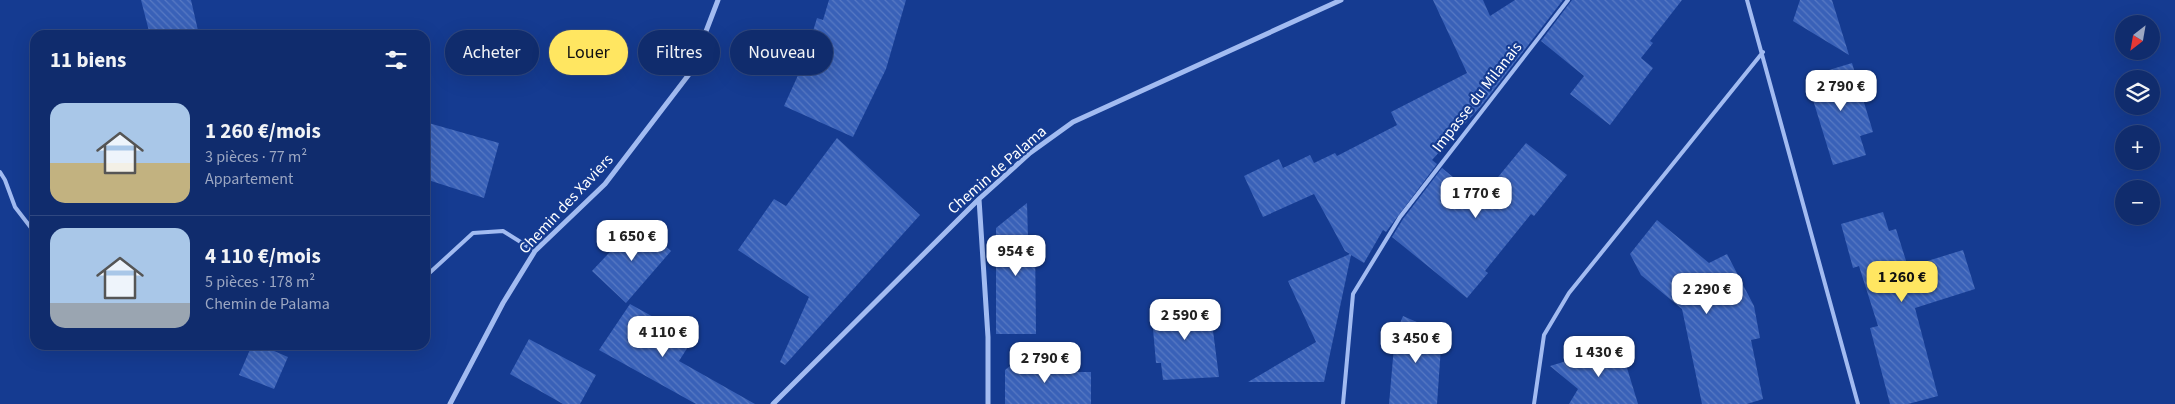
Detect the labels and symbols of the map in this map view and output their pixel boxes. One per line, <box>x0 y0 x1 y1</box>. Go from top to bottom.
north arrow <box>2115 15 2160 60</box>
street label: Impasse du Milanais <box>1427 37 1527 157</box>
pin: 2 790 € <box>1795 70 1887 112</box>
street label: Chemin de Palama <box>943 121 1051 219</box>
street label: Chemin des Xaviers <box>514 149 618 259</box>
pin: 1 770 € <box>1430 176 1522 219</box>
pin: 1 650 € <box>586 220 678 262</box>
pin: 954 € <box>981 234 1051 277</box>
pin: 1 260 € <box>1856 260 1948 303</box>
pin: 2 290 € <box>1661 272 1753 315</box>
pin: 2 590 € <box>1139 298 1231 341</box>
pin: 4 110 € <box>617 316 709 358</box>
pin: 3 450 € <box>1370 322 1462 364</box>
pin: 1 430 € <box>1553 336 1645 378</box>
pin: 2 790 € <box>999 342 1091 384</box>

